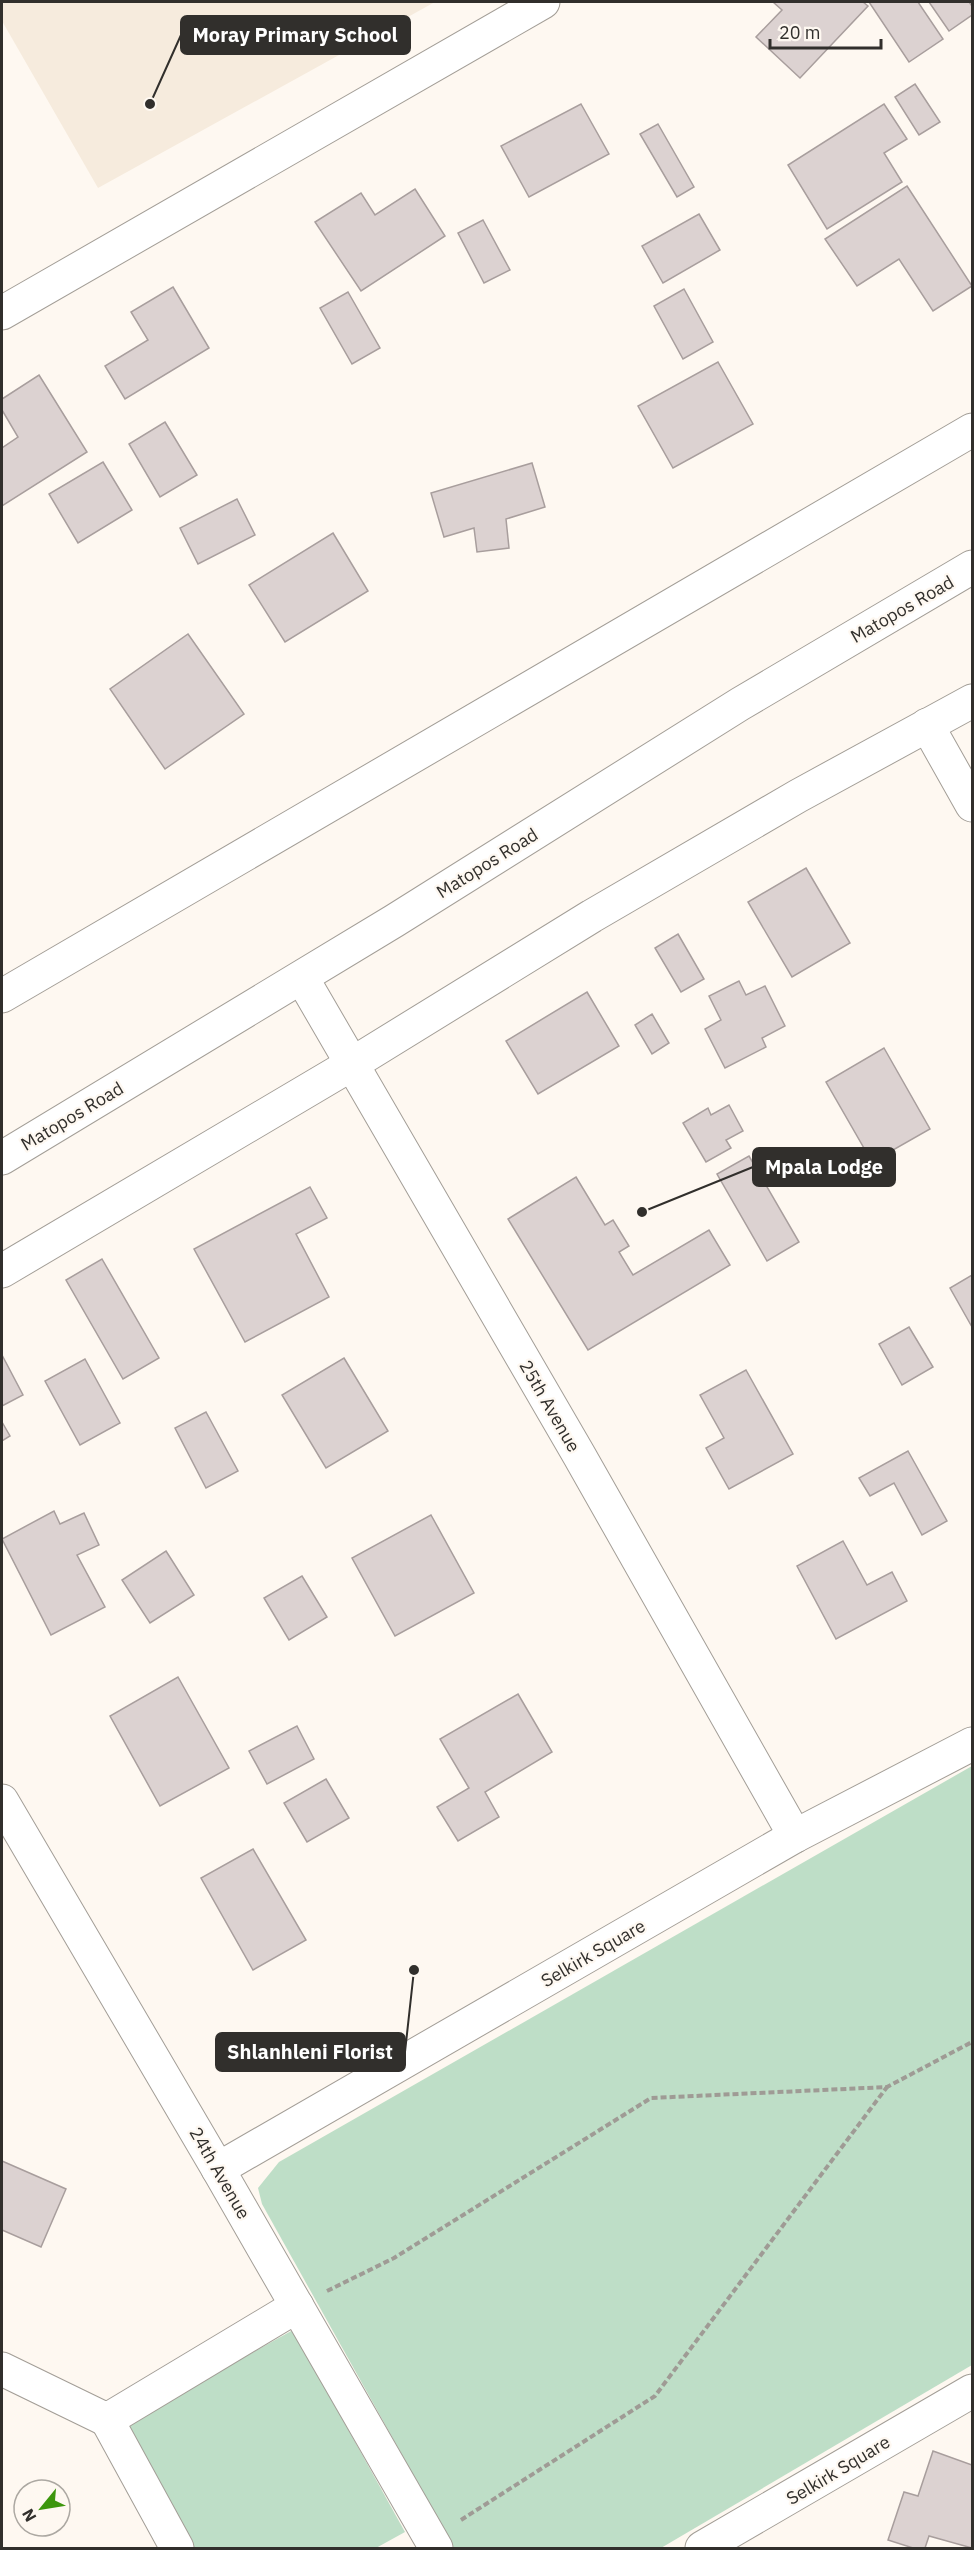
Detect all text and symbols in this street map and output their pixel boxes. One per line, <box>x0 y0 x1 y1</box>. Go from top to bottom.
scale bar <box>770 12 881 50</box>
callout: Moray Primary School <box>181 16 410 54</box>
text: Moray Primary School <box>192 21 398 48</box>
text: 20 m <box>779 21 821 44</box>
street label: Matopos Road <box>846 570 958 648</box>
street label: Matopos Road <box>432 823 542 903</box>
street label: Matopos Road <box>17 1076 127 1156</box>
callout: Mpala Lodge <box>753 1148 895 1186</box>
text: Mpala Lodge <box>765 1153 883 1180</box>
street label: 25th Avenue <box>514 1356 586 1456</box>
street label: Selkirk Square <box>537 1914 649 1992</box>
callout: Shlanhleni Florist <box>216 2033 405 2071</box>
text: Shlanhleni Florist <box>227 2038 393 2065</box>
street label: 24th Avenue <box>184 2123 256 2223</box>
street label: Selkirk Square <box>782 2430 894 2510</box>
north arrow <box>12 2478 72 2538</box>
text: N <box>17 2505 41 2526</box>

